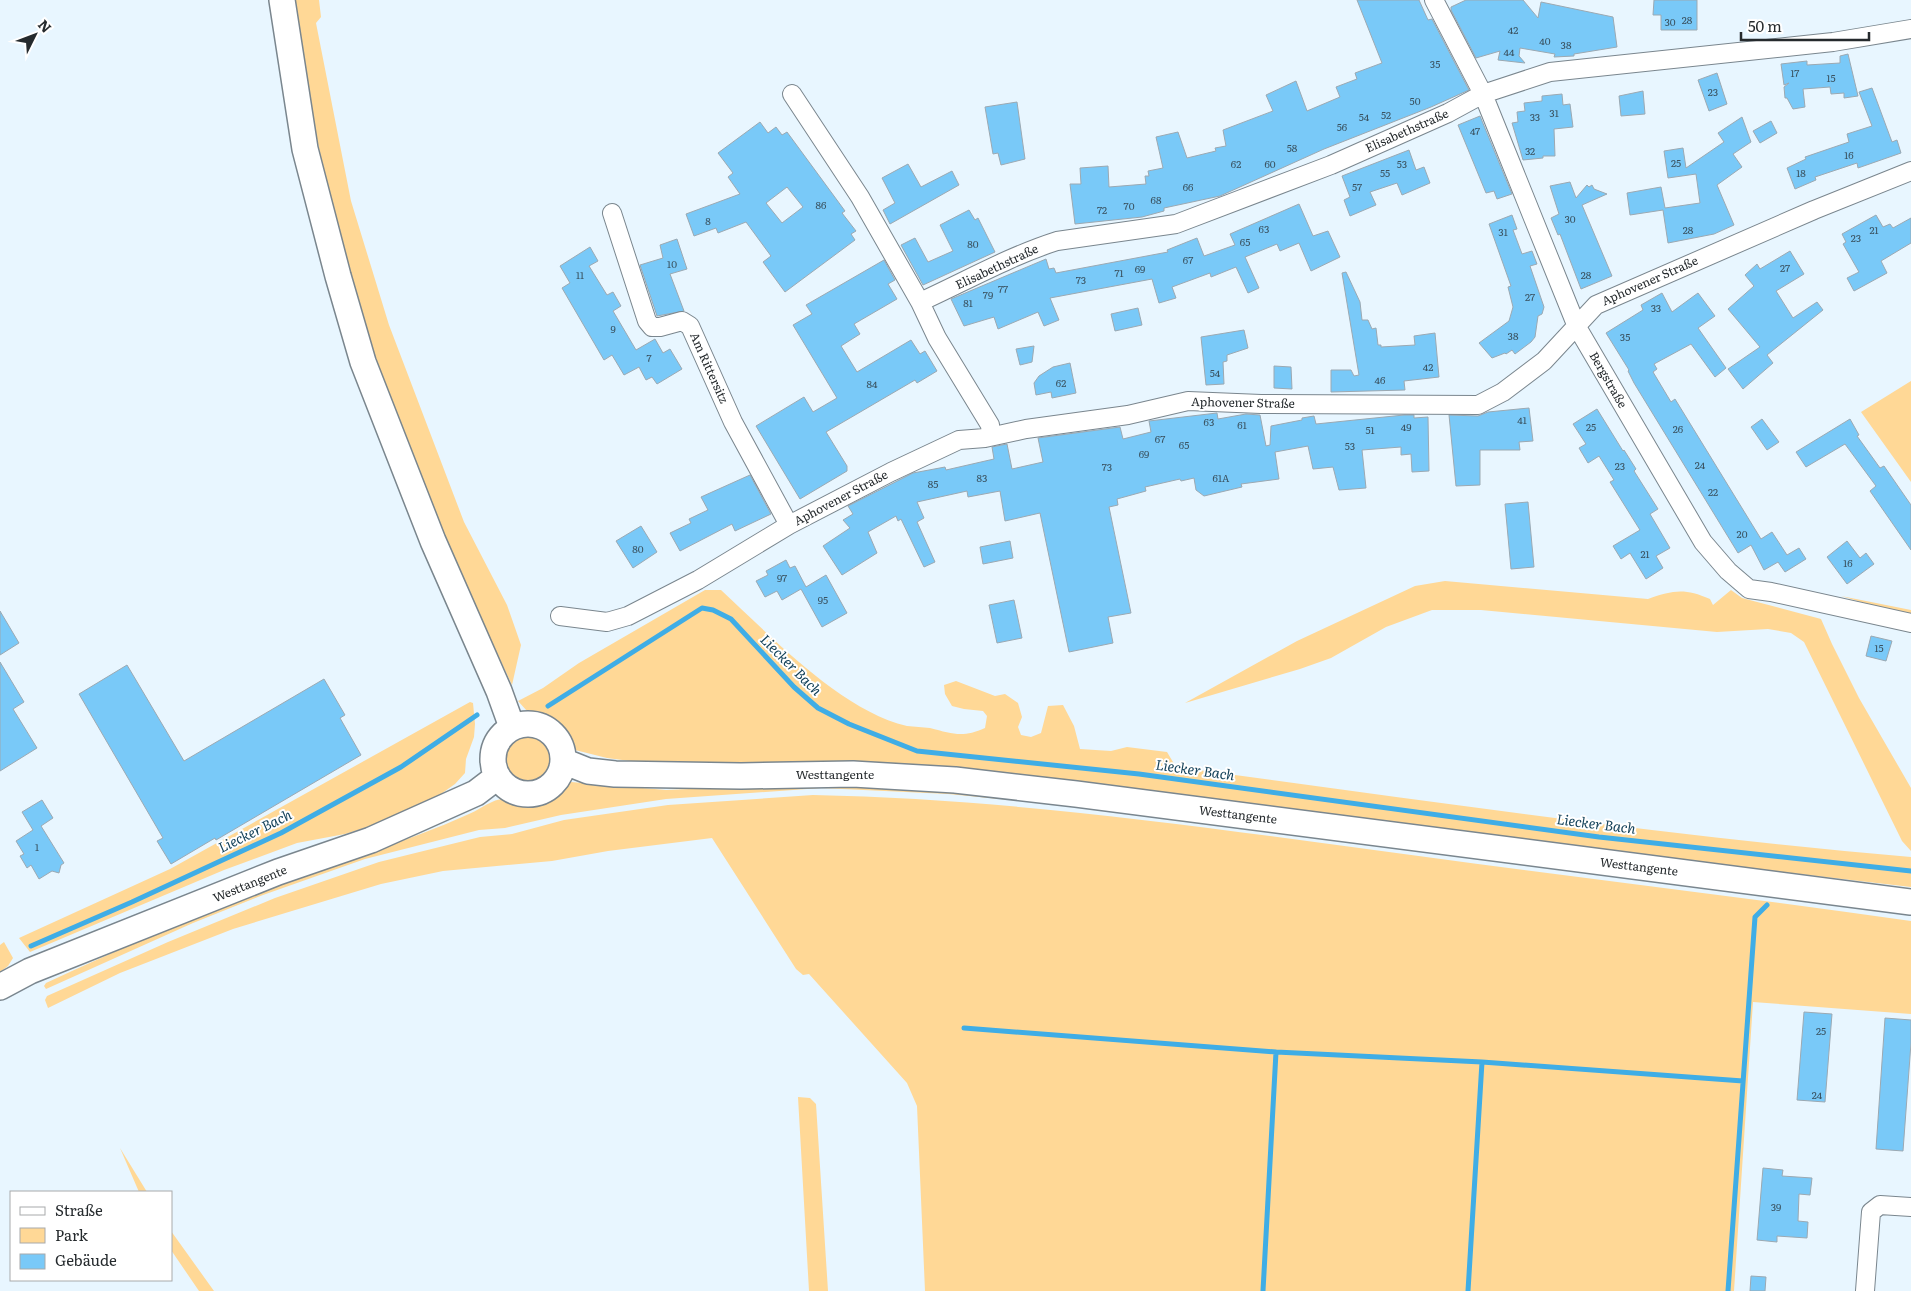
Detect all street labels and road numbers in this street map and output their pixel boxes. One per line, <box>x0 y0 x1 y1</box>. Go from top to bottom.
street label: Elisabethstraße <box>1362 104 1451 157</box>
street label: Elisabethstraße <box>952 239 1041 293</box>
street label: Aphovener Straße <box>1599 251 1701 309</box>
street label: Am Rittersitz <box>686 329 734 406</box>
street label: Bergstraße <box>1585 348 1632 411</box>
street label: Aphovener Straße <box>1191 392 1295 412</box>
street label: Aphovener Straße <box>791 465 891 529</box>
street label: Westtangente <box>796 765 874 783</box>
street label: Westtangente <box>1198 800 1278 828</box>
street label: Westtangente <box>1599 852 1679 880</box>
street label: Westtangente <box>210 860 289 906</box>

